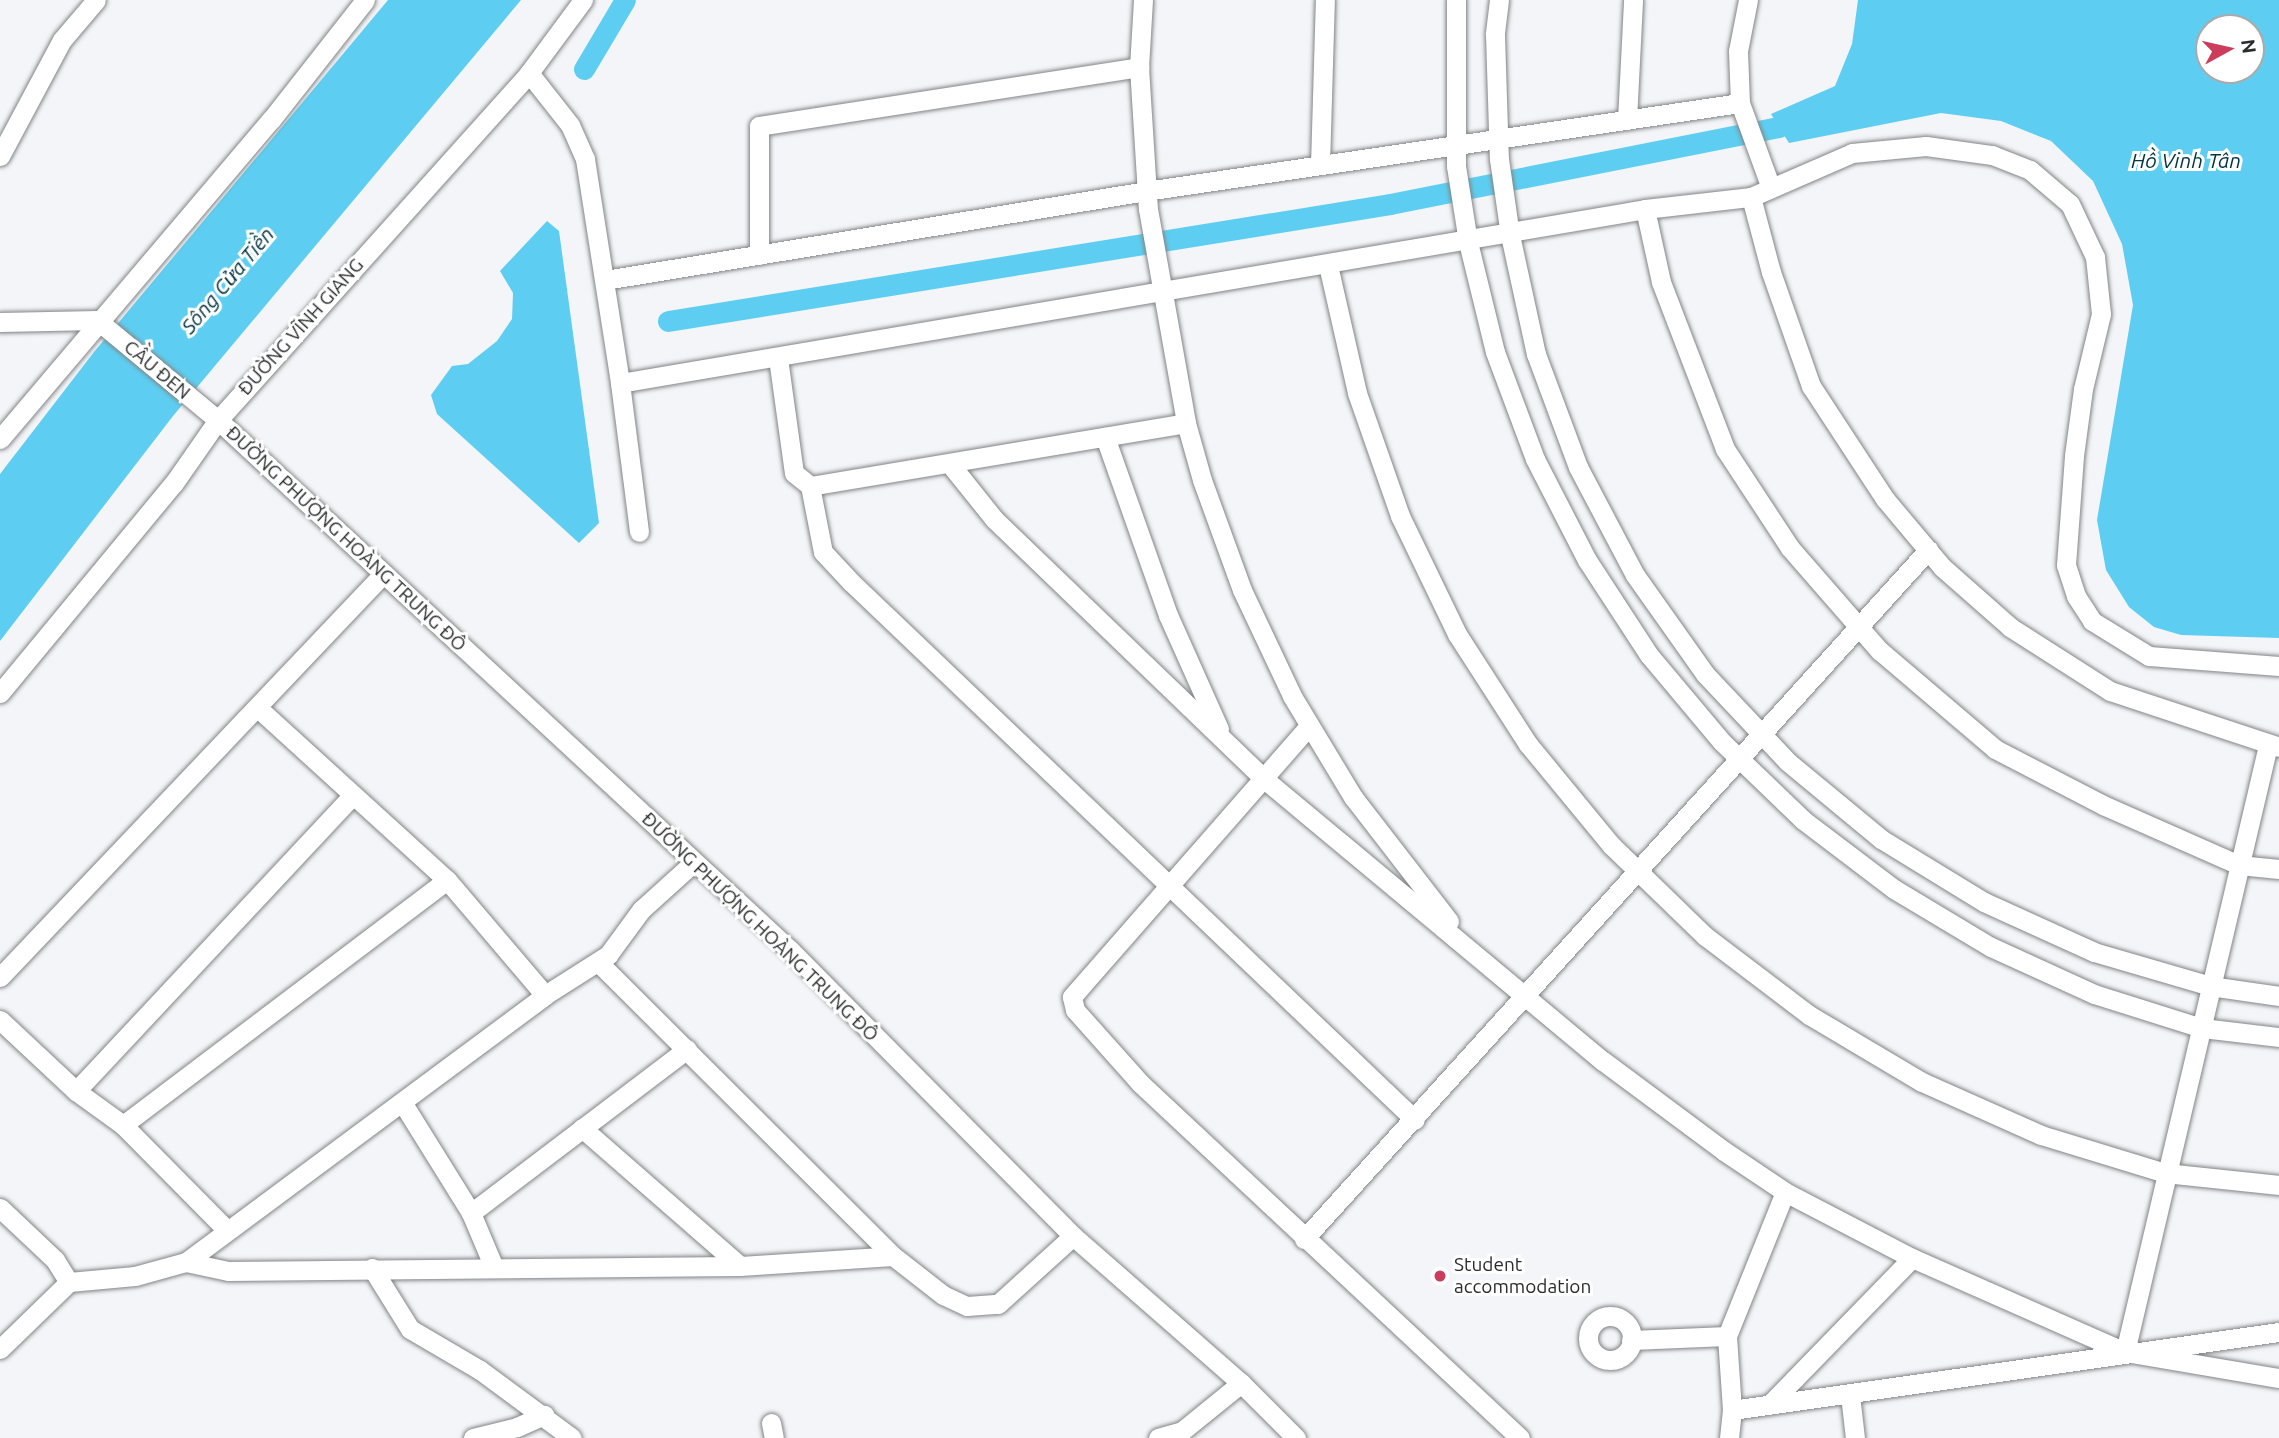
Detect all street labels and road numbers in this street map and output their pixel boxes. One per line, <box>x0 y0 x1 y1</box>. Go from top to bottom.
street label: ĐƯỜNG VĨNH GIANG <box>234 254 368 400</box>
street label: CẦU ĐEN <box>119 336 195 404</box>
street label: ĐƯỜNG PHƯỢNG HOÀNG TRUNG ĐÔ <box>221 421 471 657</box>
street label: ĐƯỜNG PHƯỢNG HOÀNG TRUNG ĐÔ <box>637 808 883 1046</box>

